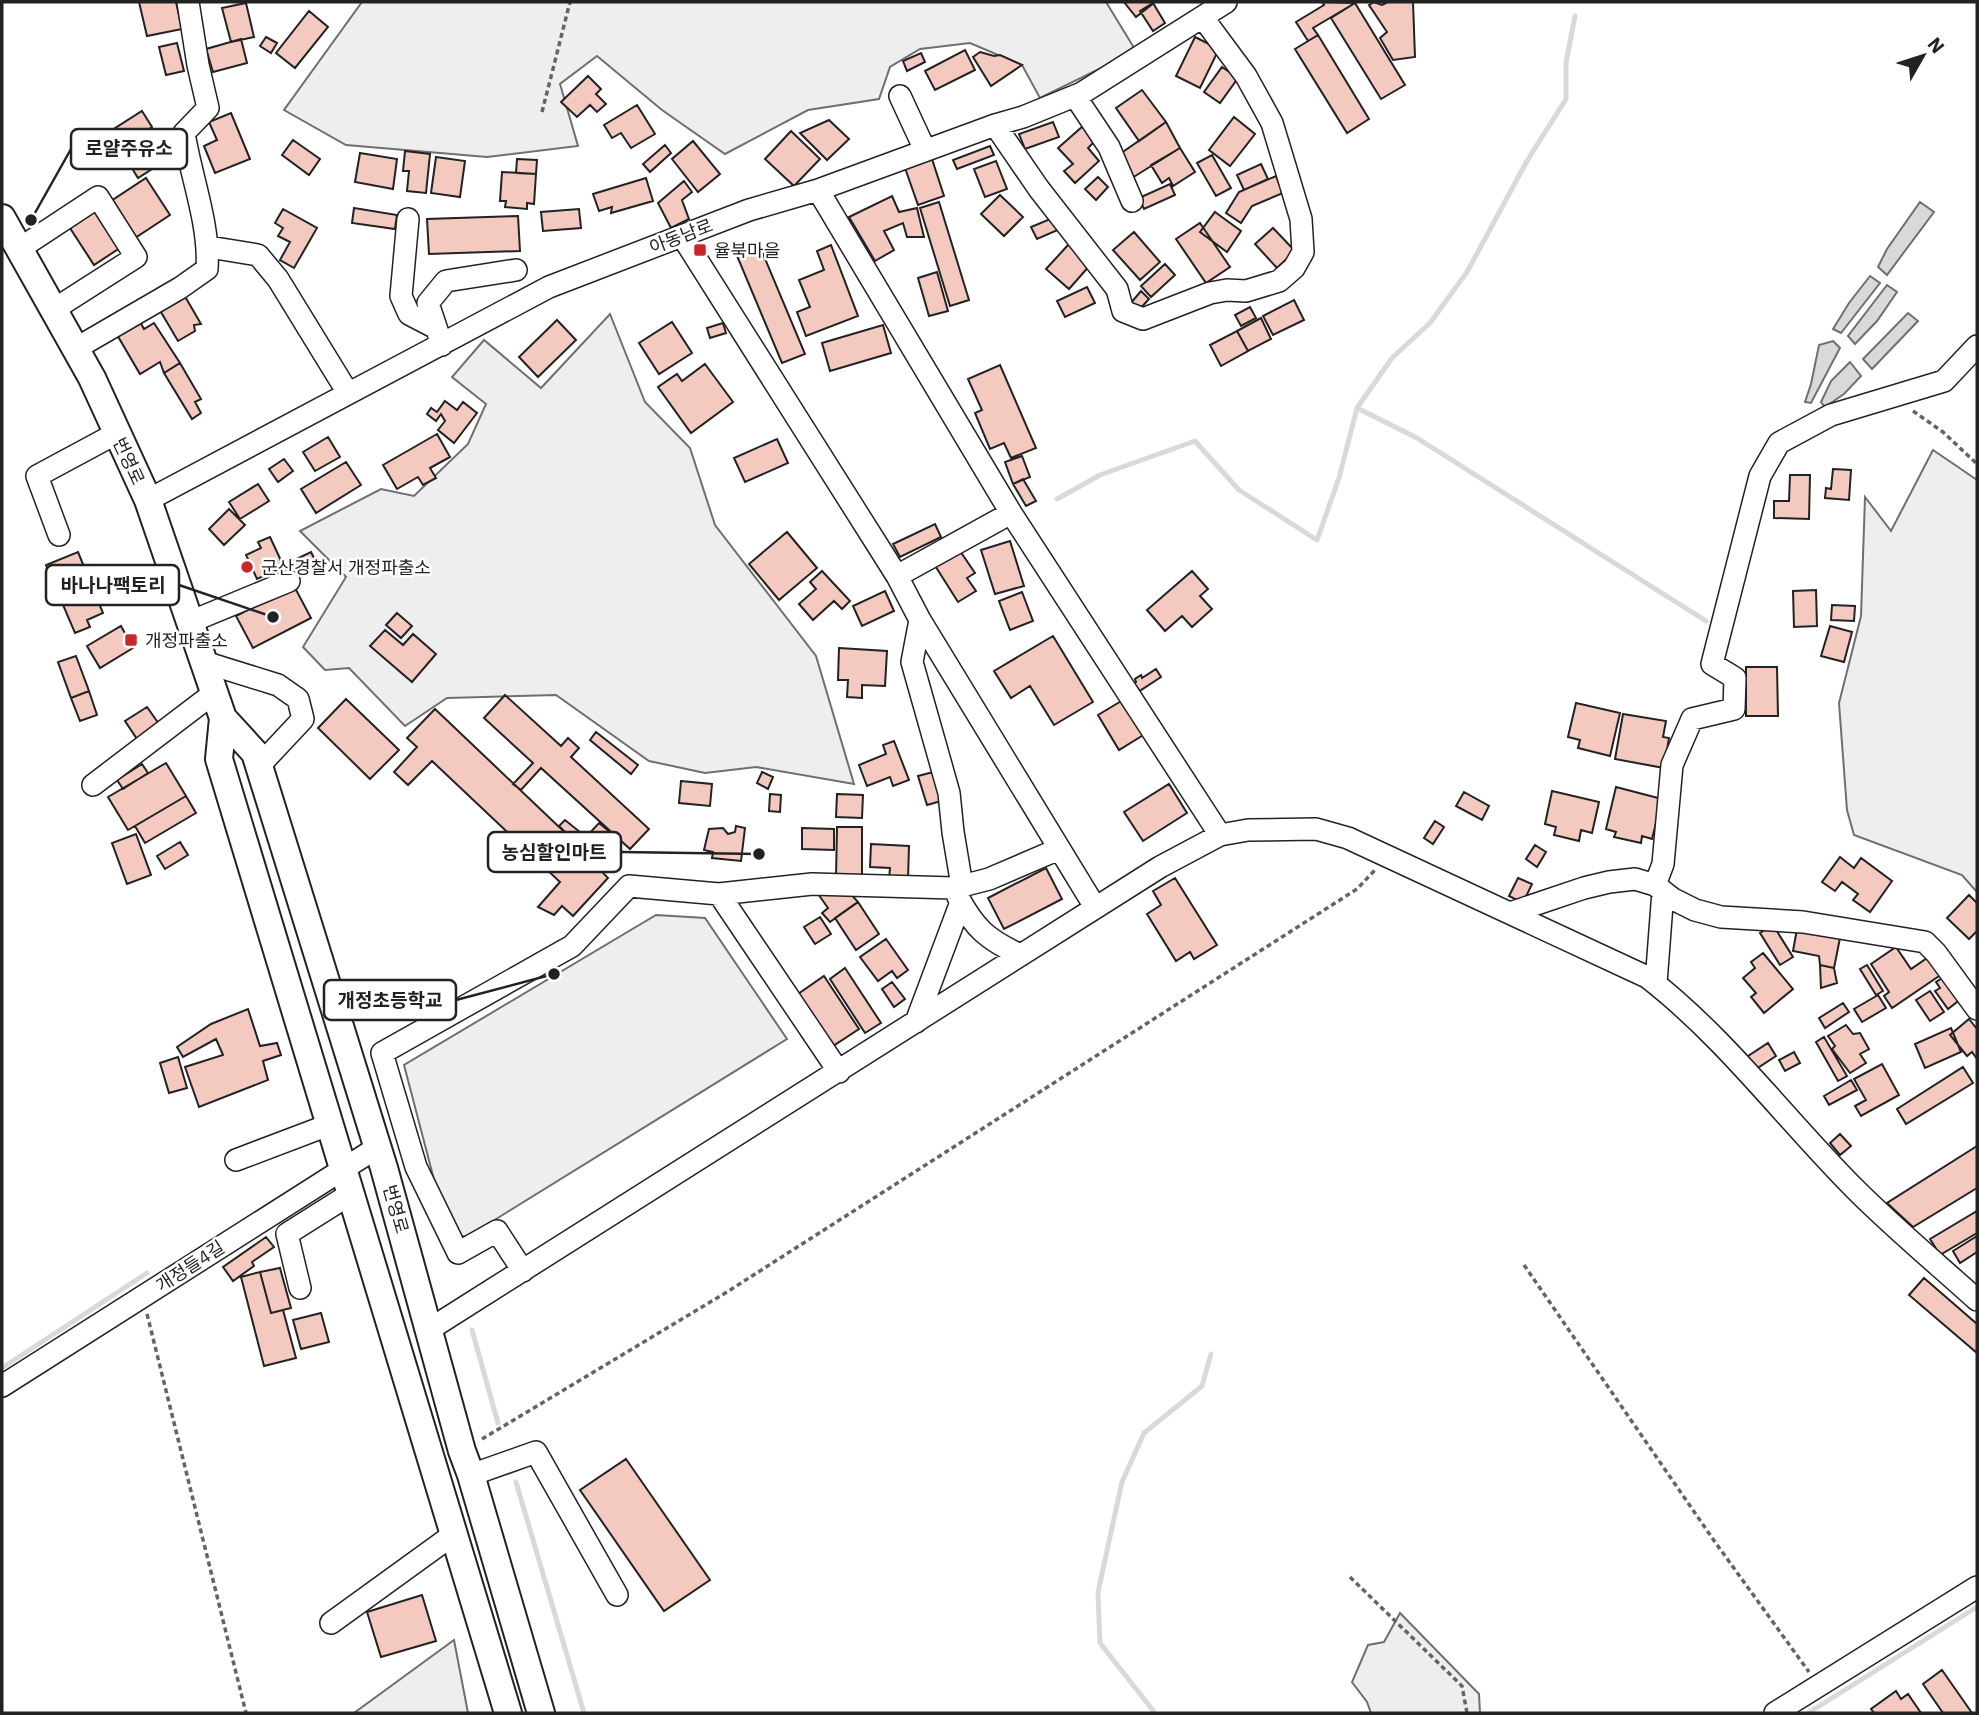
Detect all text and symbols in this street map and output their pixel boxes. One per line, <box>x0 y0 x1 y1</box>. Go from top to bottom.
north arrow <box>1888 21 1958 91</box>
text: N <box>1923 32 1950 58</box>
callout: 로얄주유소 <box>71 129 187 169</box>
text: 로얄주유소 <box>85 136 173 160</box>
street label: 아동남로 <box>646 213 716 259</box>
place label: 율북마을 <box>714 239 780 262</box>
marker: 율북마을 <box>692 242 708 258</box>
street label: 번영로 <box>108 434 150 488</box>
place label: 군산경찰서 개정파출소 <box>261 556 431 579</box>
marker: 군산경찰서 개정파출소 <box>239 559 255 575</box>
callout: 바나나팩토리 <box>46 565 179 605</box>
text: 바나나팩토리 <box>61 573 165 597</box>
place label: 개정파출소 <box>145 629 228 652</box>
marker: 개정파출소 <box>123 632 139 648</box>
callout: 농심할인마트 <box>488 832 621 872</box>
text: 농심할인마트 <box>502 840 606 864</box>
callout: 개정초등학교 <box>324 980 456 1020</box>
text: 개정초등학교 <box>338 988 442 1012</box>
street label: 번영로 <box>378 1182 414 1236</box>
street label: 개정들4길 <box>151 1235 229 1297</box>

